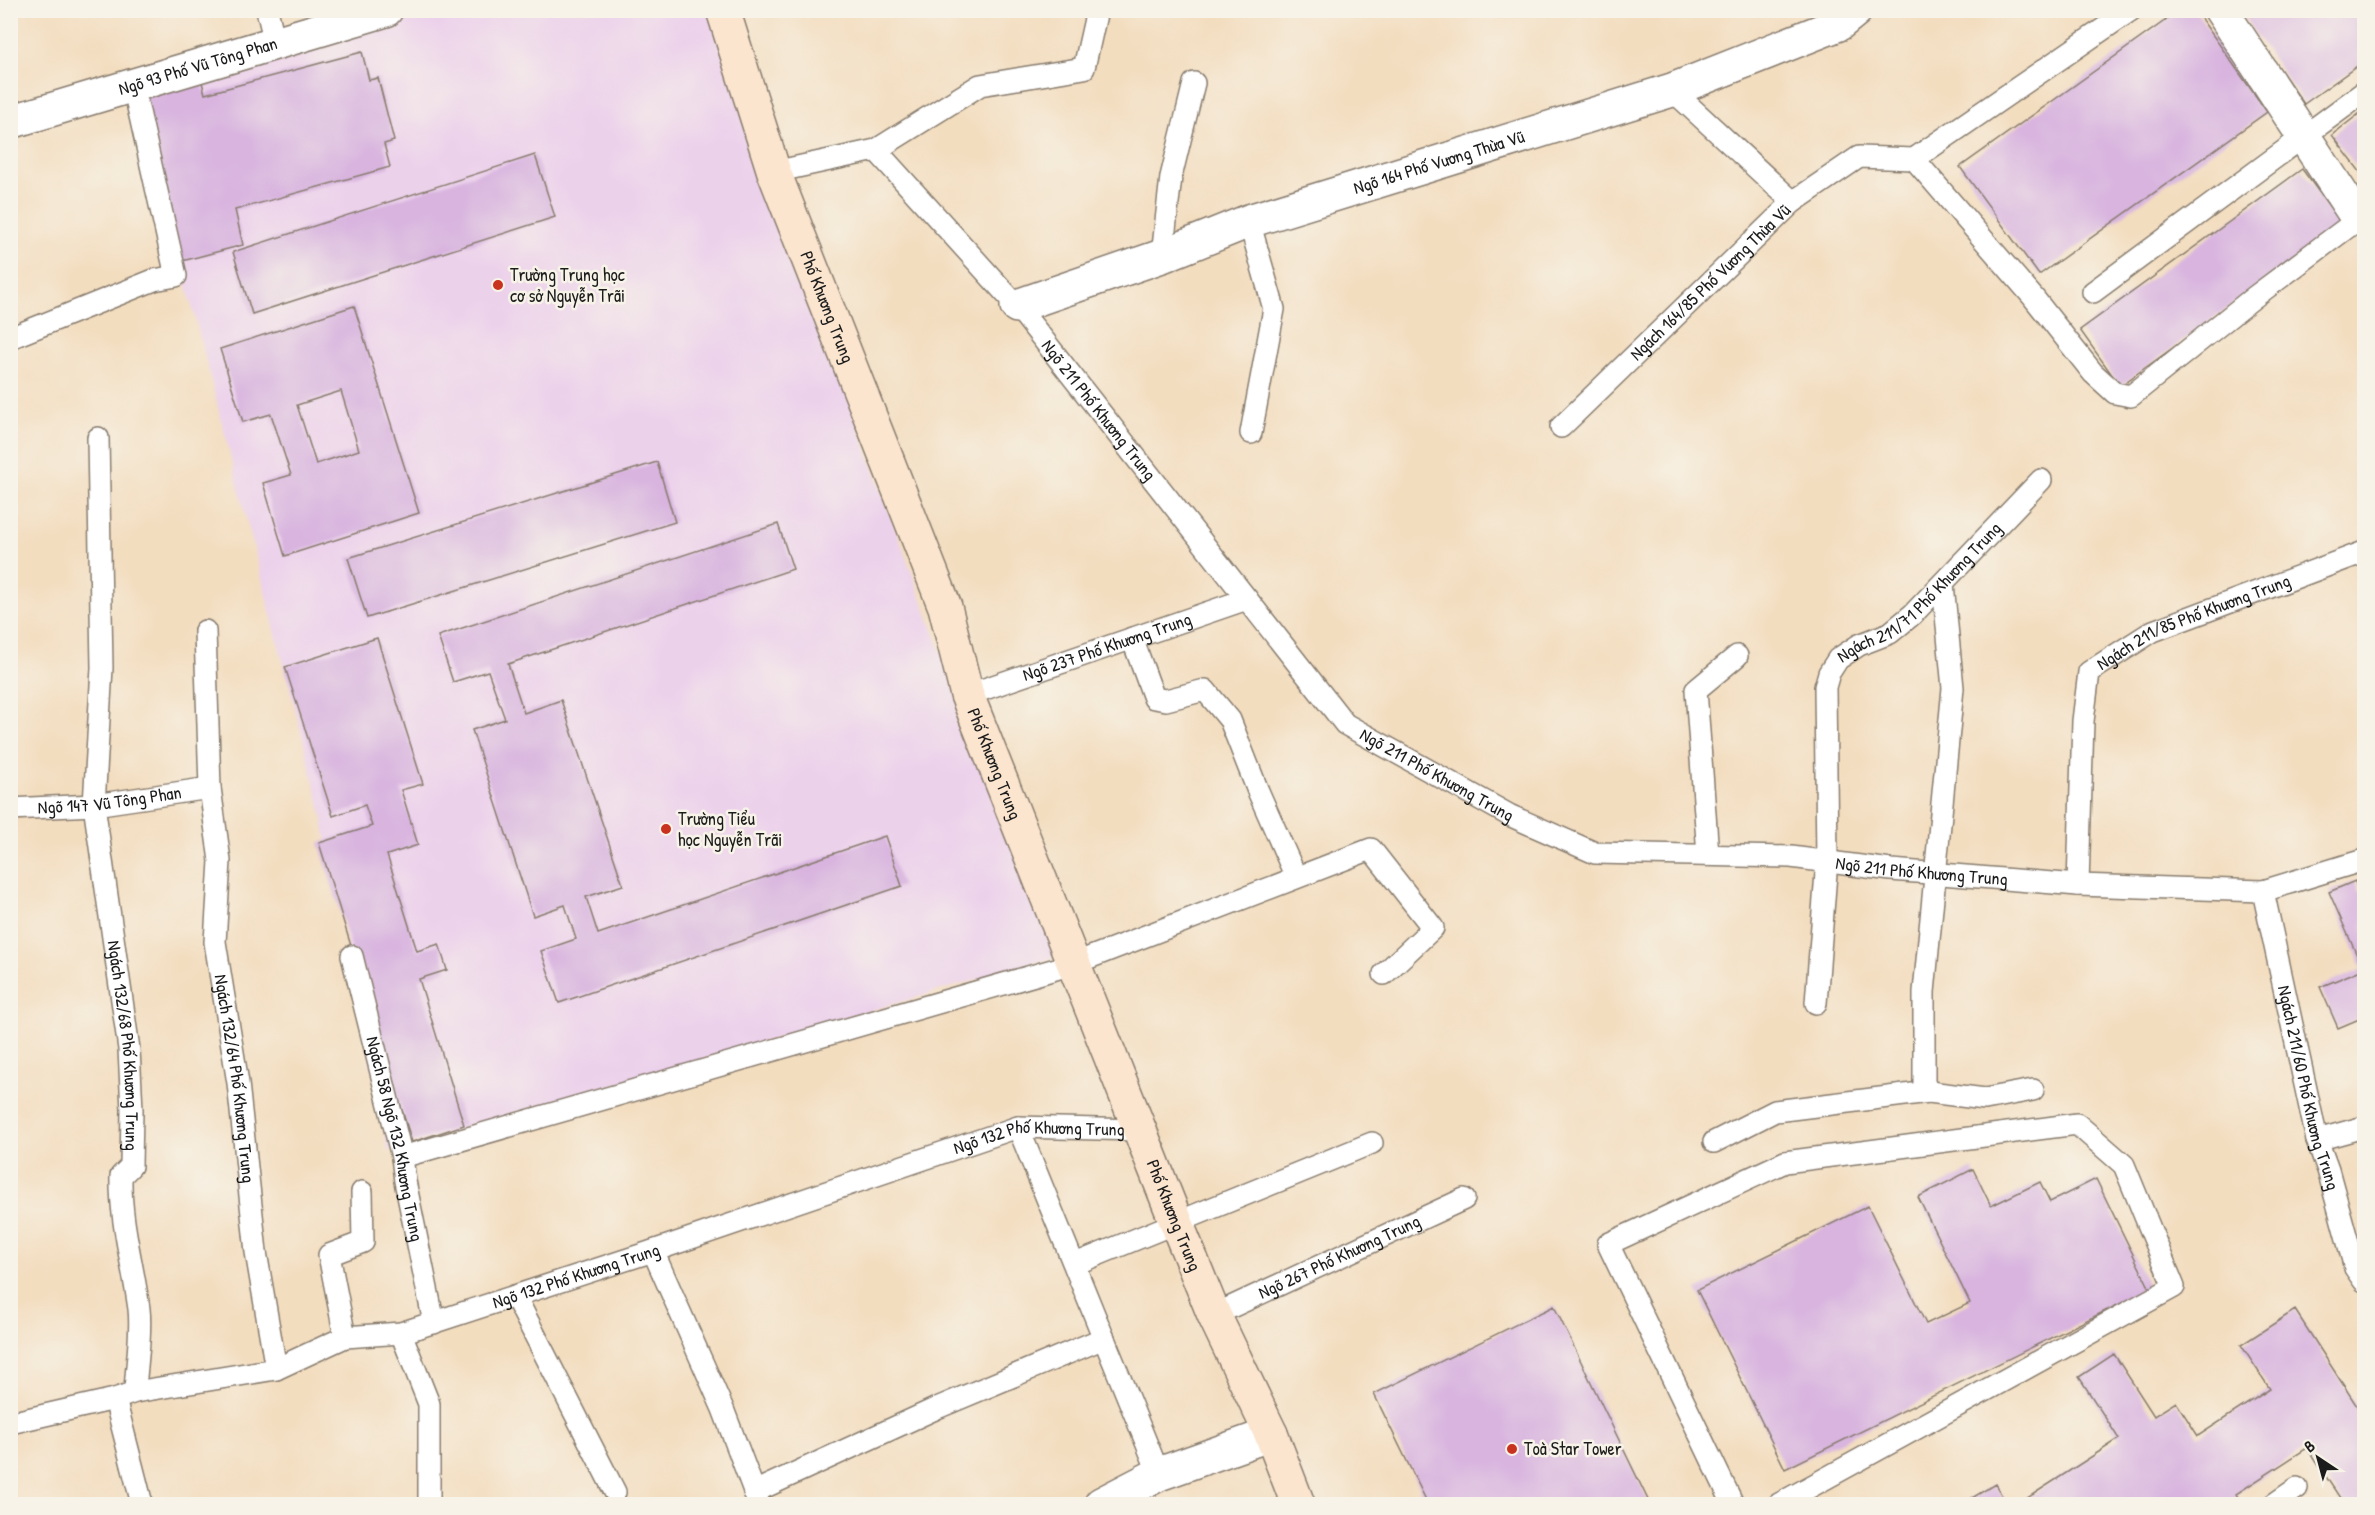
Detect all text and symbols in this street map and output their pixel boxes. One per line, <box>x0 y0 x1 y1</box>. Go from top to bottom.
street label: Ngõ 93 Phố Vũ Tông Phan <box>115 30 280 101</box>
street label: Ngõ 164 Phố Vương Thừa Vũ <box>1350 123 1527 200</box>
street label: Ngách 164/85 Phố Vương Thừa Vũ <box>1624 198 1796 366</box>
street label: Phố Khương Trung <box>794 247 861 366</box>
place label: Trường Trung học cơ sở Nguyễn Trãi <box>510 262 625 308</box>
marker: Trường Trung học cơ sở Nguyễn Trãi <box>491 278 505 292</box>
street label: Ngõ 211 Phố Khương Trung <box>1036 334 1162 486</box>
street label: Ngách 211/71 Phố Khương Trung <box>1832 516 2007 668</box>
street label: Ngách 211/85 Phố Khương Trung <box>2092 568 2294 676</box>
street label: Ngõ 237 Phố Khương Trung <box>1019 606 1194 687</box>
street label: Phố Khương Trung <box>961 704 1028 823</box>
street label: Ngõ 211 Phố Khương Trung <box>1355 722 1519 827</box>
street label: Ngõ 147 Vũ Tông Phan <box>37 779 183 820</box>
place label: Trường Tiểu học Nguyễn Trãi <box>678 806 782 852</box>
marker: Trường Tiểu học Nguyễn Trãi <box>659 822 673 836</box>
street label: Ngõ 211 Phố Khương Trung <box>1834 850 2009 891</box>
street label: Ngách 132/68 Phố Khương Trung <box>102 939 145 1151</box>
street label: Ngách 132/64 Phố Khương Trung <box>208 972 262 1184</box>
street label: Ngách 211/60 Phố Khương Trung <box>2272 983 2346 1193</box>
street label: Ngách 58 Ngõ 132 Khương Trung <box>360 1034 430 1244</box>
street label: Ngõ 132 Phố Khương Trung <box>950 1114 1125 1160</box>
street label: Phố Khương Trung <box>1141 1156 1208 1275</box>
street label: Ngõ 267 Phố Khương Trung <box>1254 1208 1424 1305</box>
street label: Ngõ 132 Phố Khương Trung <box>489 1237 663 1314</box>
north arrow <box>2288 1428 2348 1488</box>
text: B <box>2299 1435 2319 1457</box>
place label: Toà Star Tower <box>1524 1436 1622 1461</box>
marker: Toà Star Tower <box>1505 1442 1519 1456</box>

